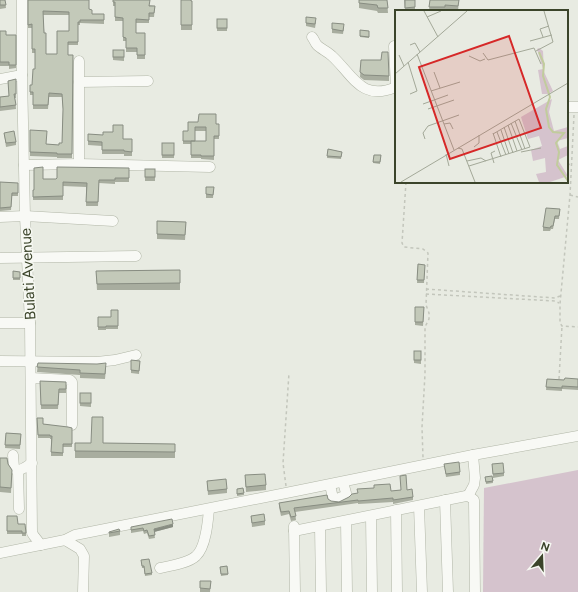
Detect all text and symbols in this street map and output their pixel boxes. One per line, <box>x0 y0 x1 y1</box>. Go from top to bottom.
inset map <box>395 10 568 183</box>
street label: Bulati Avenue <box>17 228 39 320</box>
north arrow <box>522 536 562 576</box>
text: N <box>539 539 551 555</box>

